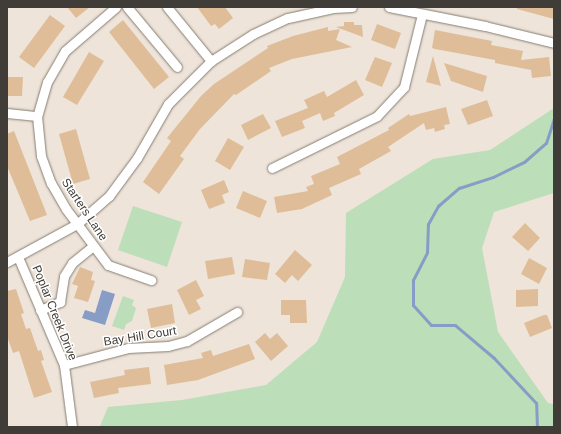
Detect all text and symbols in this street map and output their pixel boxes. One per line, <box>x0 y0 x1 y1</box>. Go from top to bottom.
street label: Starters Lane <box>58 176 110 244</box>
street label: Poplar Creek Drive <box>28 263 80 363</box>
street label: Bay Hill Court <box>103 324 177 350</box>

